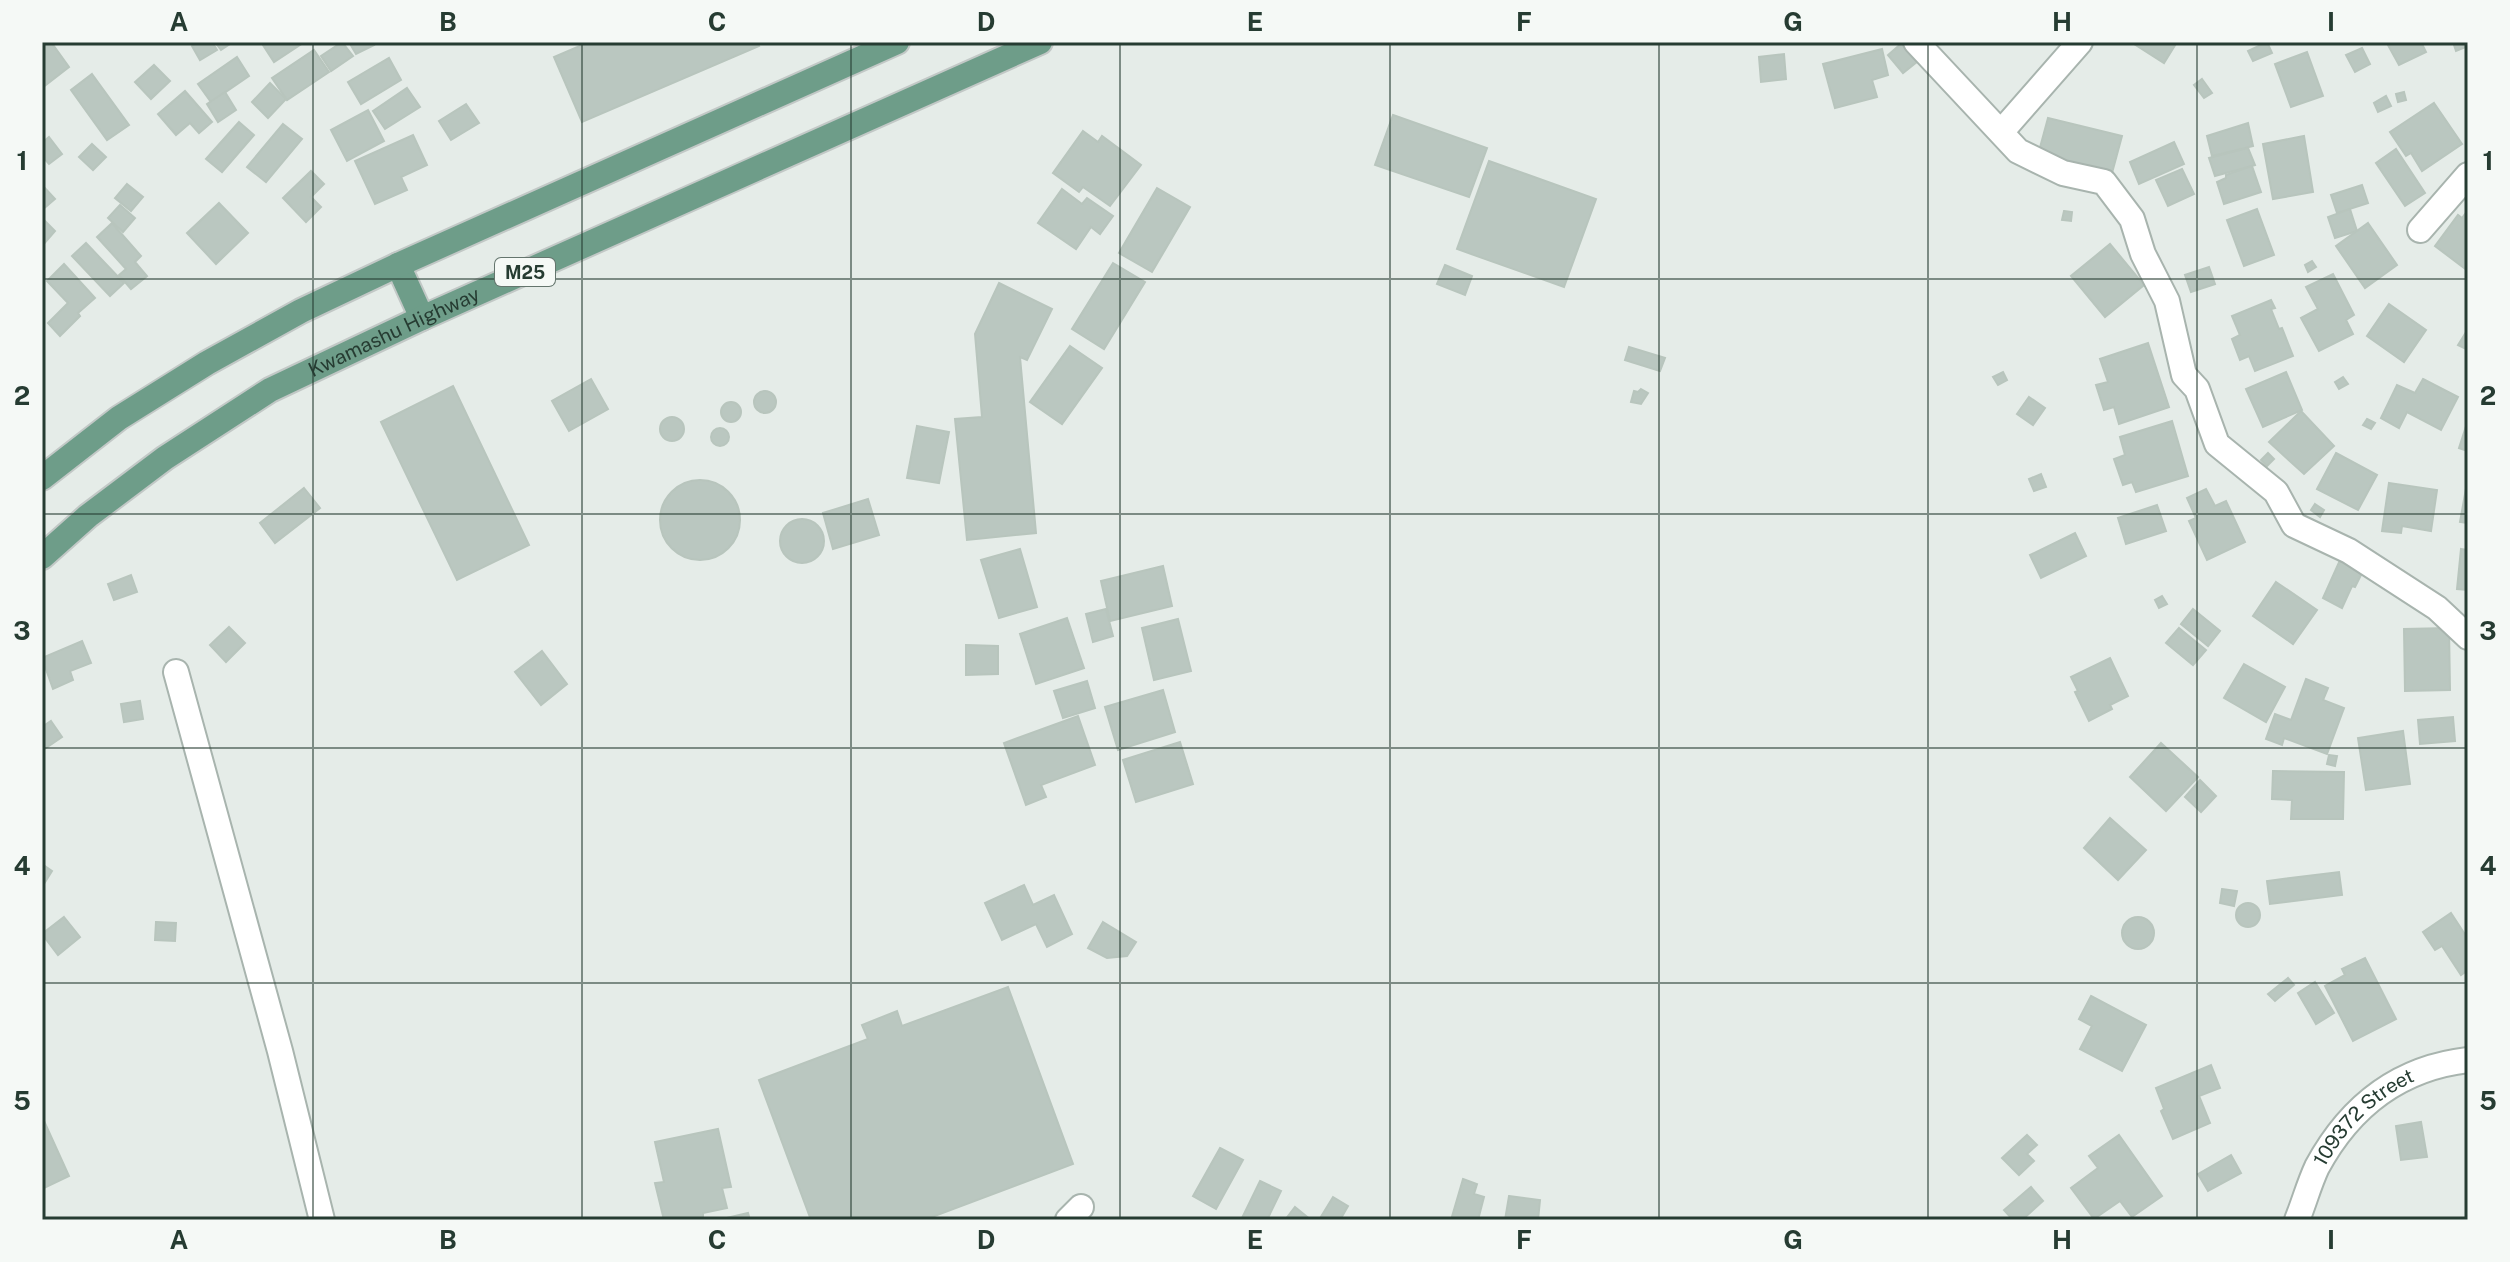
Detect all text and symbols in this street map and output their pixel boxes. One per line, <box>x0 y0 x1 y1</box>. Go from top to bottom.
text: A <box>170 6 189 37</box>
text: B <box>439 6 457 37</box>
text: C <box>708 6 726 37</box>
text: D <box>977 6 995 37</box>
text: E <box>1247 6 1263 37</box>
text: F <box>1516 6 1532 37</box>
text: G <box>1783 6 1803 37</box>
text: H <box>2052 6 2072 37</box>
text: I <box>2327 6 2335 37</box>
text: 1 <box>16 145 28 176</box>
text: 1 <box>2482 145 2494 176</box>
road number: M25 <box>495 258 555 286</box>
street label: Kwamashu Highway <box>304 282 484 382</box>
text: 2 <box>14 380 30 411</box>
text: 2 <box>2480 380 2496 411</box>
text: 3 <box>13 615 31 646</box>
text: 3 <box>2479 615 2497 646</box>
text: 4 <box>13 850 31 881</box>
text: 4 <box>2479 850 2497 881</box>
street label: 109372 Street <box>2308 1064 2417 1170</box>
text: 5 <box>13 1085 31 1116</box>
text: 5 <box>2479 1085 2497 1116</box>
text: A <box>170 1224 189 1255</box>
text: B <box>439 1224 457 1255</box>
text: C <box>708 1224 726 1255</box>
text: D <box>977 1224 995 1255</box>
text: E <box>1247 1224 1263 1255</box>
text: F <box>1516 1224 1532 1255</box>
text: G <box>1783 1224 1803 1255</box>
text: H <box>2052 1224 2072 1255</box>
text: I <box>2327 1224 2335 1255</box>

